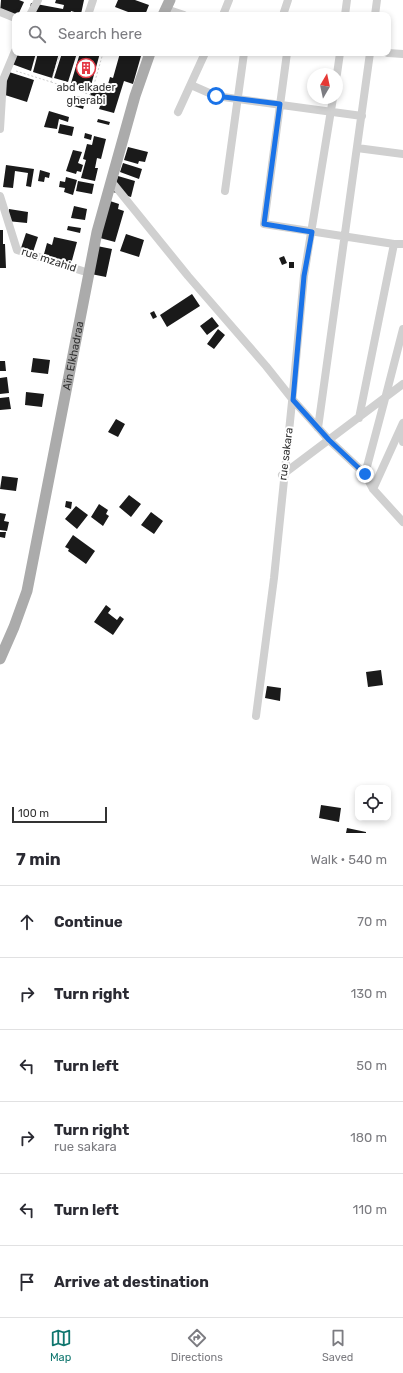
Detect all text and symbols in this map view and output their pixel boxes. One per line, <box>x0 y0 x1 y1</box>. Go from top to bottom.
search box <box>12 12 391 56</box>
icon: search <box>26 23 48 45</box>
text: Search here <box>58 25 142 43</box>
building icon: abd elkader gherabi <box>75 57 97 79</box>
north arrow <box>307 68 343 104</box>
place label: abd elkader gherabi <box>56 81 116 107</box>
route start <box>207 87 225 105</box>
street label: rue mzahid <box>20 245 78 275</box>
street label: Aïn Elkhadraa <box>60 320 86 391</box>
street label: rue sakara <box>276 427 296 481</box>
route end <box>356 465 374 483</box>
map controls <box>355 785 391 821</box>
button: locate <box>355 785 391 821</box>
scale bar <box>12 805 107 824</box>
text: 100 m <box>18 807 49 820</box>
text: 7 min <box>16 849 61 869</box>
text: Walk · 540 m <box>311 852 387 867</box>
icon: ahead <box>16 911 38 933</box>
text: Continue <box>54 913 123 931</box>
text: 70 m <box>357 914 387 929</box>
icon: right <box>16 983 38 1005</box>
text: Turn right <box>54 985 129 1003</box>
text: 130 m <box>351 986 387 1001</box>
icon: left <box>16 1055 38 1077</box>
text: Turn left <box>54 1057 119 1075</box>
text: 50 m <box>356 1058 387 1073</box>
text: Turn right <box>54 1121 129 1139</box>
icon: right <box>16 1127 38 1149</box>
text: 180 m <box>350 1130 387 1145</box>
text: rue sakara <box>54 1139 117 1154</box>
icon: left <box>16 1199 38 1221</box>
text: Turn left <box>54 1201 119 1219</box>
text: 110 m <box>353 1202 387 1217</box>
icon: arrive <box>16 1271 38 1293</box>
text: Arrive at destination <box>54 1273 209 1291</box>
tab: Map <box>50 1327 72 1364</box>
tab: Directions <box>171 1327 223 1364</box>
tab: Saved <box>322 1327 353 1364</box>

